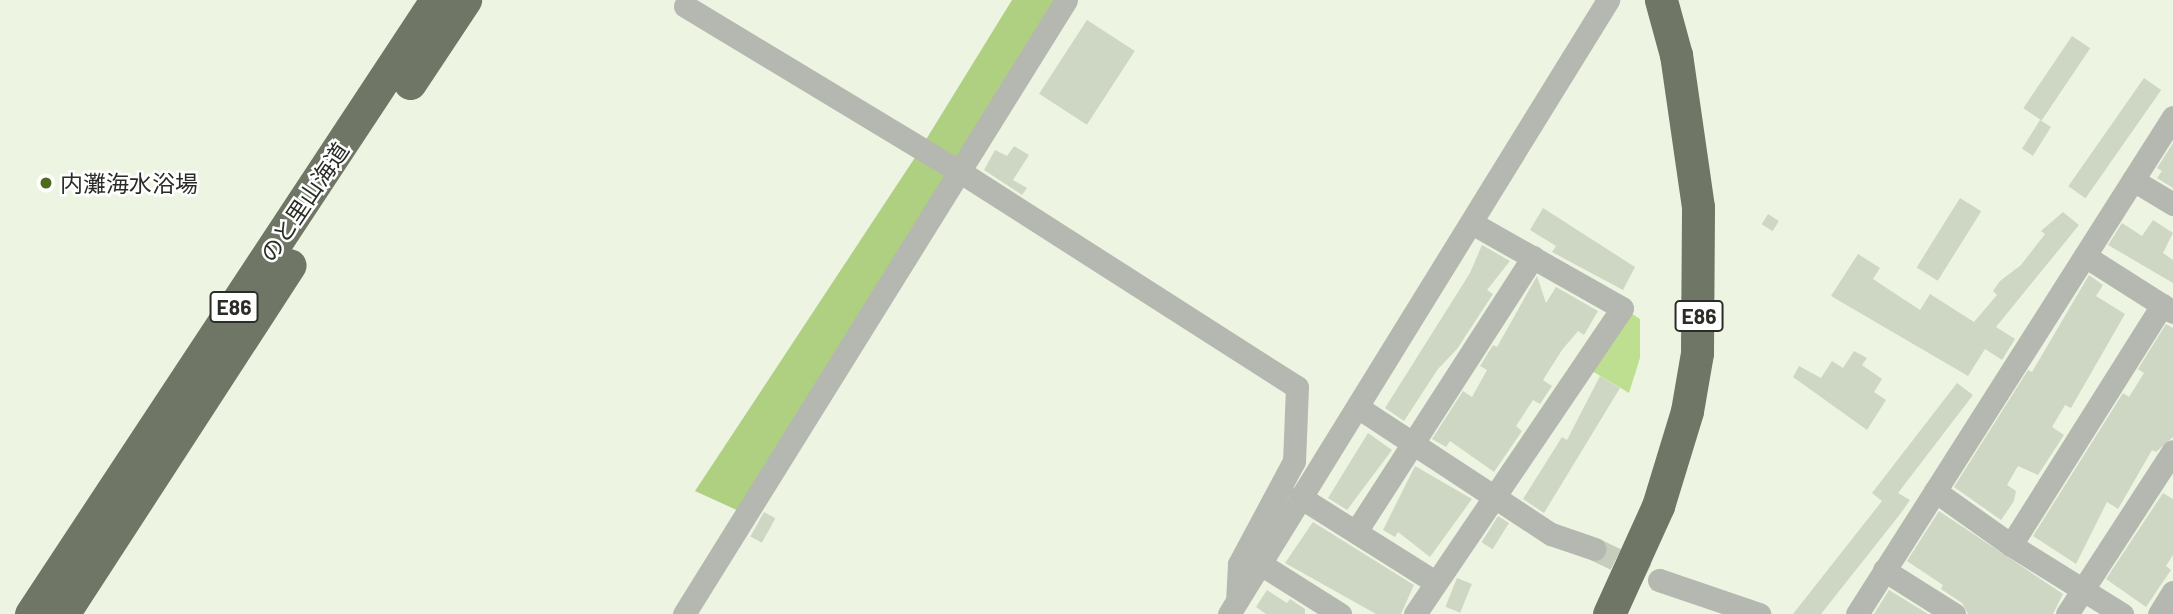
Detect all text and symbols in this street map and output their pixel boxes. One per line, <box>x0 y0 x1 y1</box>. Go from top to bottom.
street label: のと里山海道 <box>254 137 354 267</box>
place label: 内灘海水浴場 <box>60 169 198 197</box>
marker: 内灘海水浴場 <box>38 175 54 191</box>
road number: E86 <box>210 290 258 324</box>
road number: E86 <box>1674 298 1724 334</box>

